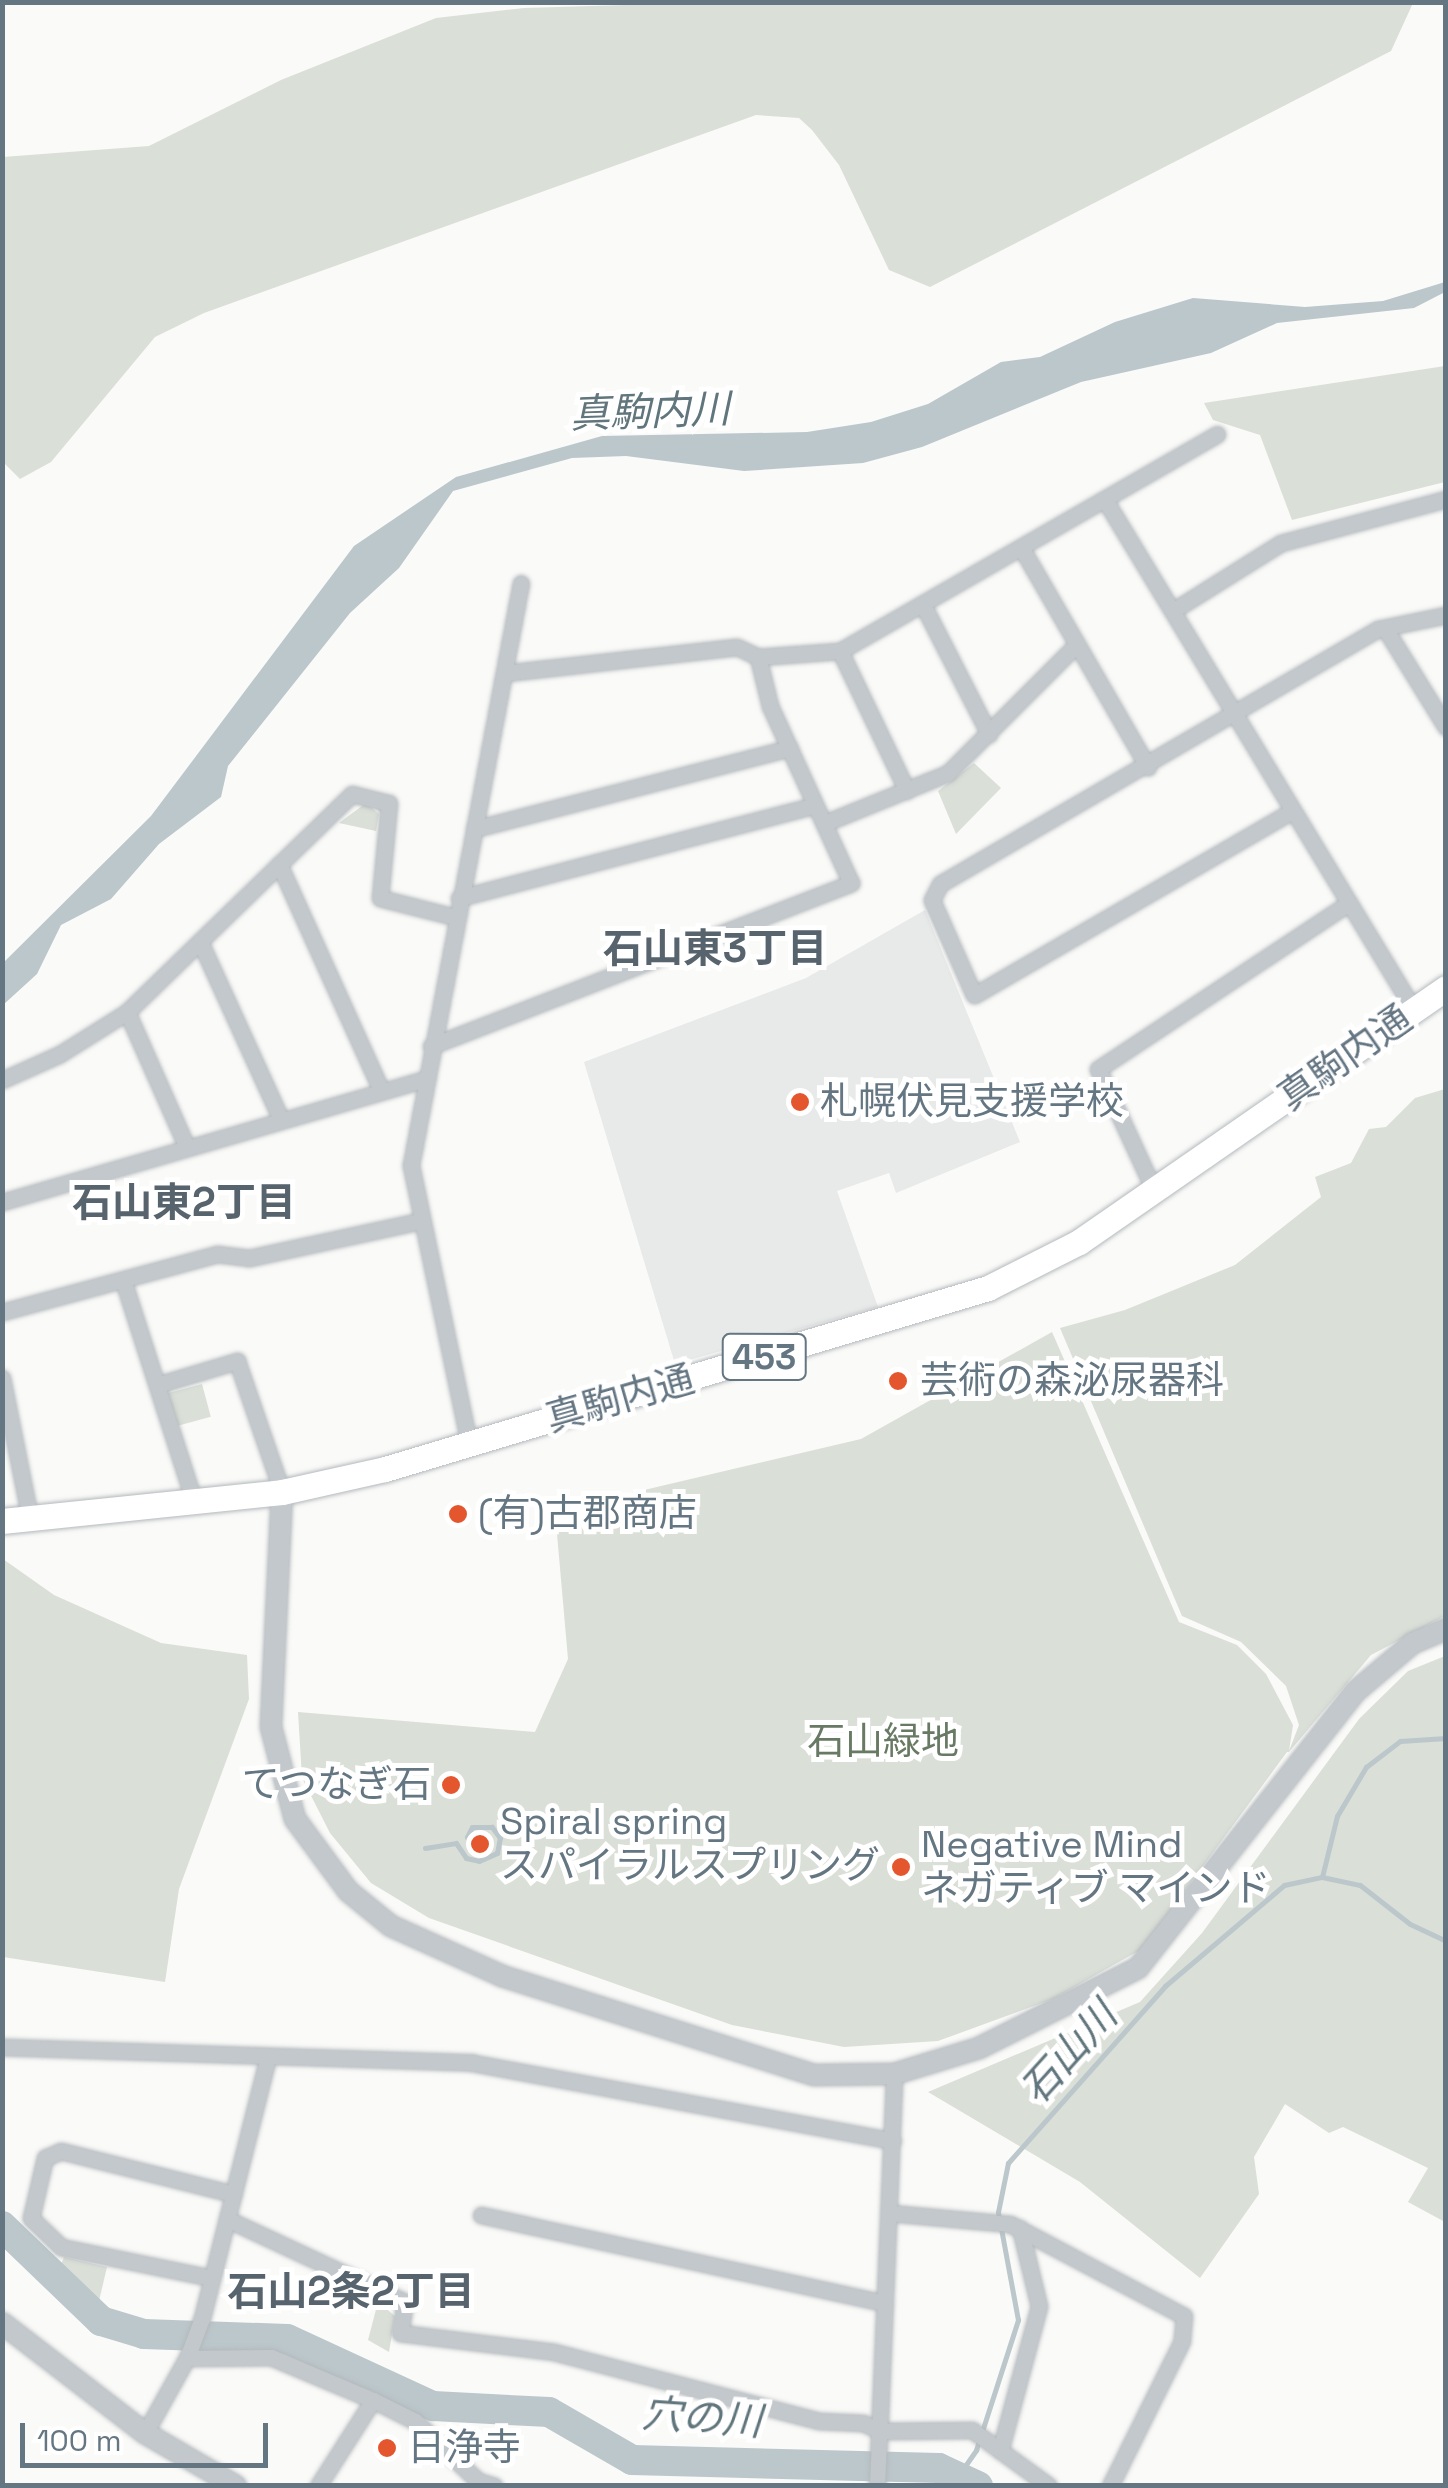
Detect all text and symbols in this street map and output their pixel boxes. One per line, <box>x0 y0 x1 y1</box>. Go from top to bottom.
water label: 真駒内川 <box>569 385 731 439</box>
district label: 石山東3丁目 <box>603 925 827 973</box>
street label: 真駒内通 <box>1270 996 1420 1120</box>
place label: 札幌伏見支援学校 <box>820 1079 1124 1125</box>
marker: 札幌伏見支援学校 <box>789 1091 811 1113</box>
district label: 石山東2丁目 <box>72 1179 296 1227</box>
road number: 453 <box>722 1327 806 1387</box>
street label: 真駒内通 <box>541 1356 699 1442</box>
place label: 芸術の森泌尿器科 <box>920 1358 1224 1404</box>
marker: 芸術の森泌尿器科 <box>885 1368 911 1394</box>
place label: (有)古郡商店 <box>478 1491 697 1537</box>
marker: (有)古郡商店 <box>447 1503 469 1525</box>
park label: 石山緑地 <box>807 1719 959 1765</box>
place label: てつなぎ石 <box>241 1762 431 1808</box>
marker: てつなぎ石 <box>440 1774 462 1796</box>
place label: Spiral spring スパイラルスプリング <box>500 1799 880 1888</box>
place label: Negative Mind ネガティブ マインド <box>921 1822 1273 1912</box>
marker: Spiral spring スパイラルスプリング <box>469 1833 491 1855</box>
marker: Negative Mind ネガティブ マインド <box>890 1856 912 1878</box>
water label: 石山川 <box>1011 1992 1127 2114</box>
district label: 石山2条2丁目 <box>227 2268 475 2316</box>
water label: 穴の川 <box>640 2390 764 2446</box>
scale bar <box>25 2403 272 2465</box>
text: 100 m <box>37 2421 122 2460</box>
place label: 日浄寺 <box>407 2425 521 2471</box>
marker: 日浄寺 <box>376 2437 398 2459</box>

